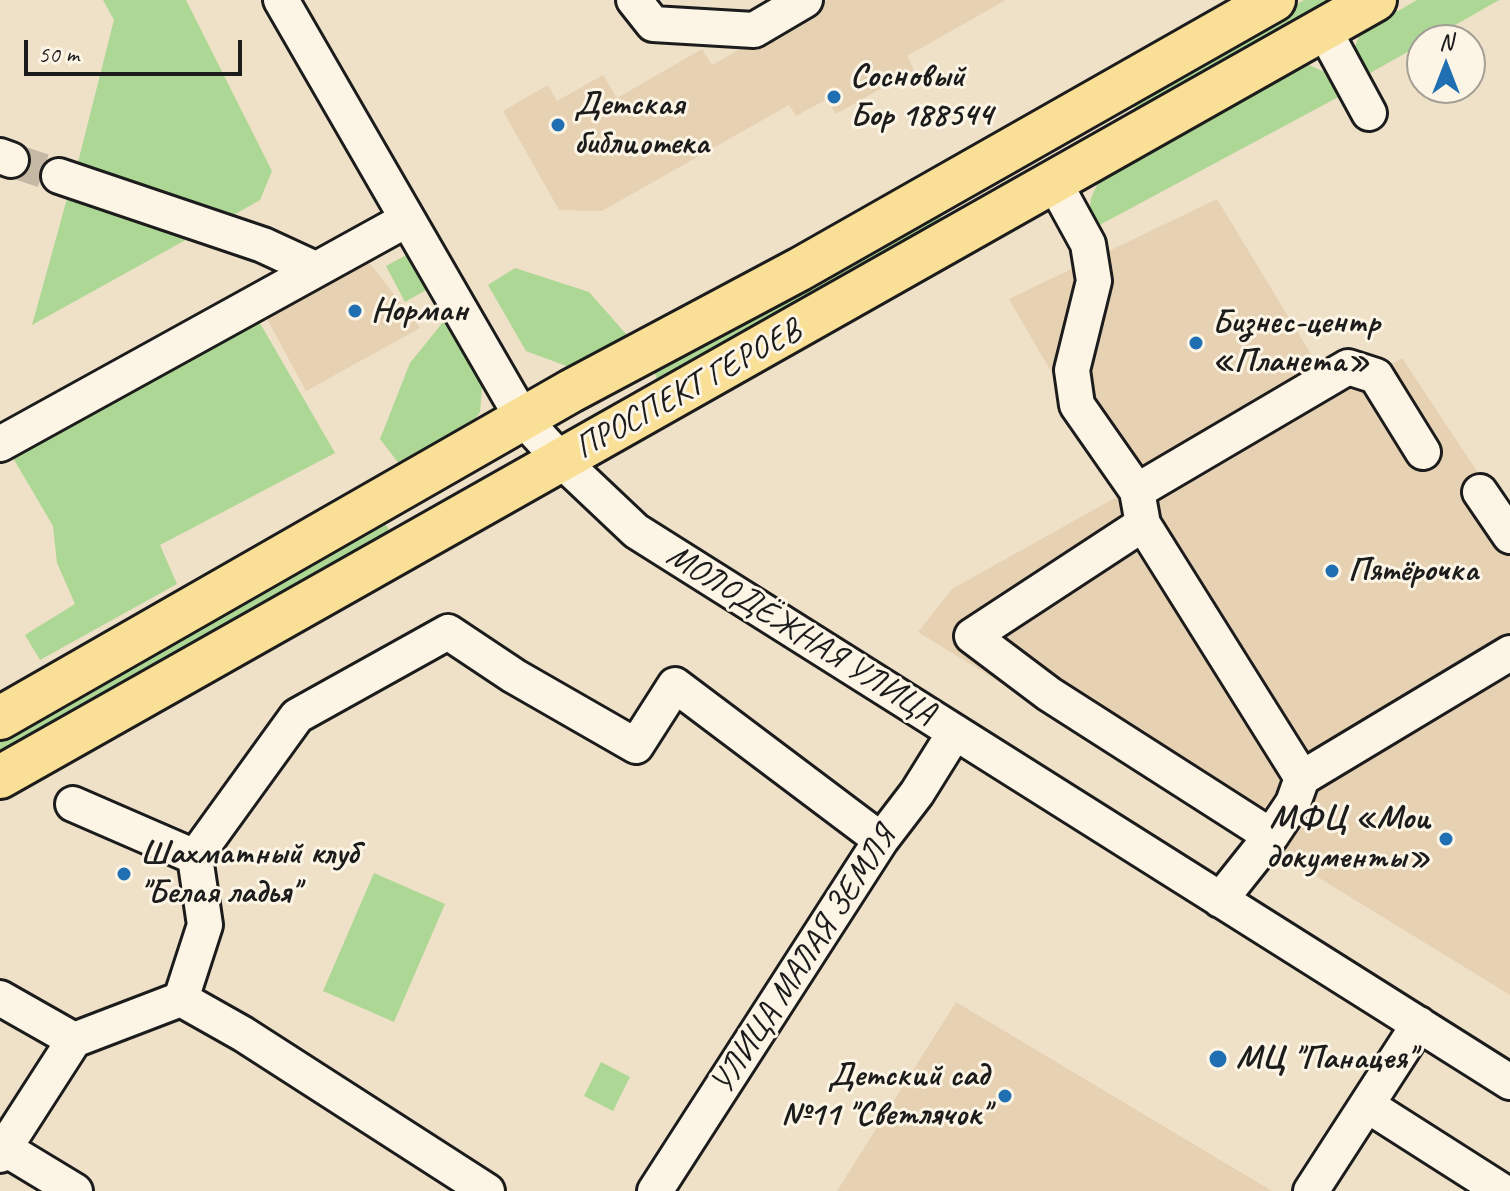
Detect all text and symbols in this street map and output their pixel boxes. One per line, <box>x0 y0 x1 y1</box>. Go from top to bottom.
scale bar <box>28 24 246 74</box>
north arrow <box>1406 24 1486 104</box>
text: N <box>1439 28 1453 56</box>
text: 50 m <box>38 39 79 69</box>
place label: Сосновый Бор 188544 <box>850 57 993 136</box>
place label: Детская библиотека <box>574 85 709 164</box>
marker: Сосновый Бор 188544 <box>825 88 843 106</box>
marker: Детская библиотека <box>549 116 567 134</box>
place label: Норман <box>371 291 468 331</box>
marker: Норман <box>346 302 364 320</box>
place label: Бизнес-центр «Планета» <box>1212 303 1380 382</box>
street label: ПРОСПЕКТ ГЕРОЕВ <box>568 311 808 469</box>
marker: Бизнес-центр «Планета» <box>1187 334 1205 352</box>
street label: МОЛОДЁЖНАЯ УЛИЦА <box>659 536 943 734</box>
place label: Пятёрочка <box>1348 551 1478 591</box>
marker: Пятёрочка <box>1323 562 1341 580</box>
place label: МФЦ «Мои документы» <box>1266 799 1430 878</box>
street label: УЛИЦА МАЛАЯ ЗЕМЛЯ <box>702 820 906 1102</box>
marker: МФЦ «Мои документы» <box>1437 830 1455 848</box>
place label: Шахматный клуб "Белая ладья" <box>140 834 358 914</box>
marker: Шахматный клуб "Белая ладья" <box>115 865 133 883</box>
place label: МЦ "Панацея" <box>1236 1039 1415 1079</box>
marker: МЦ "Панацея" <box>1207 1048 1229 1070</box>
place label: Детский сад №11 "Светлячок" <box>781 1056 989 1136</box>
marker: Детский сад №11 "Светлячок" <box>996 1087 1014 1105</box>

